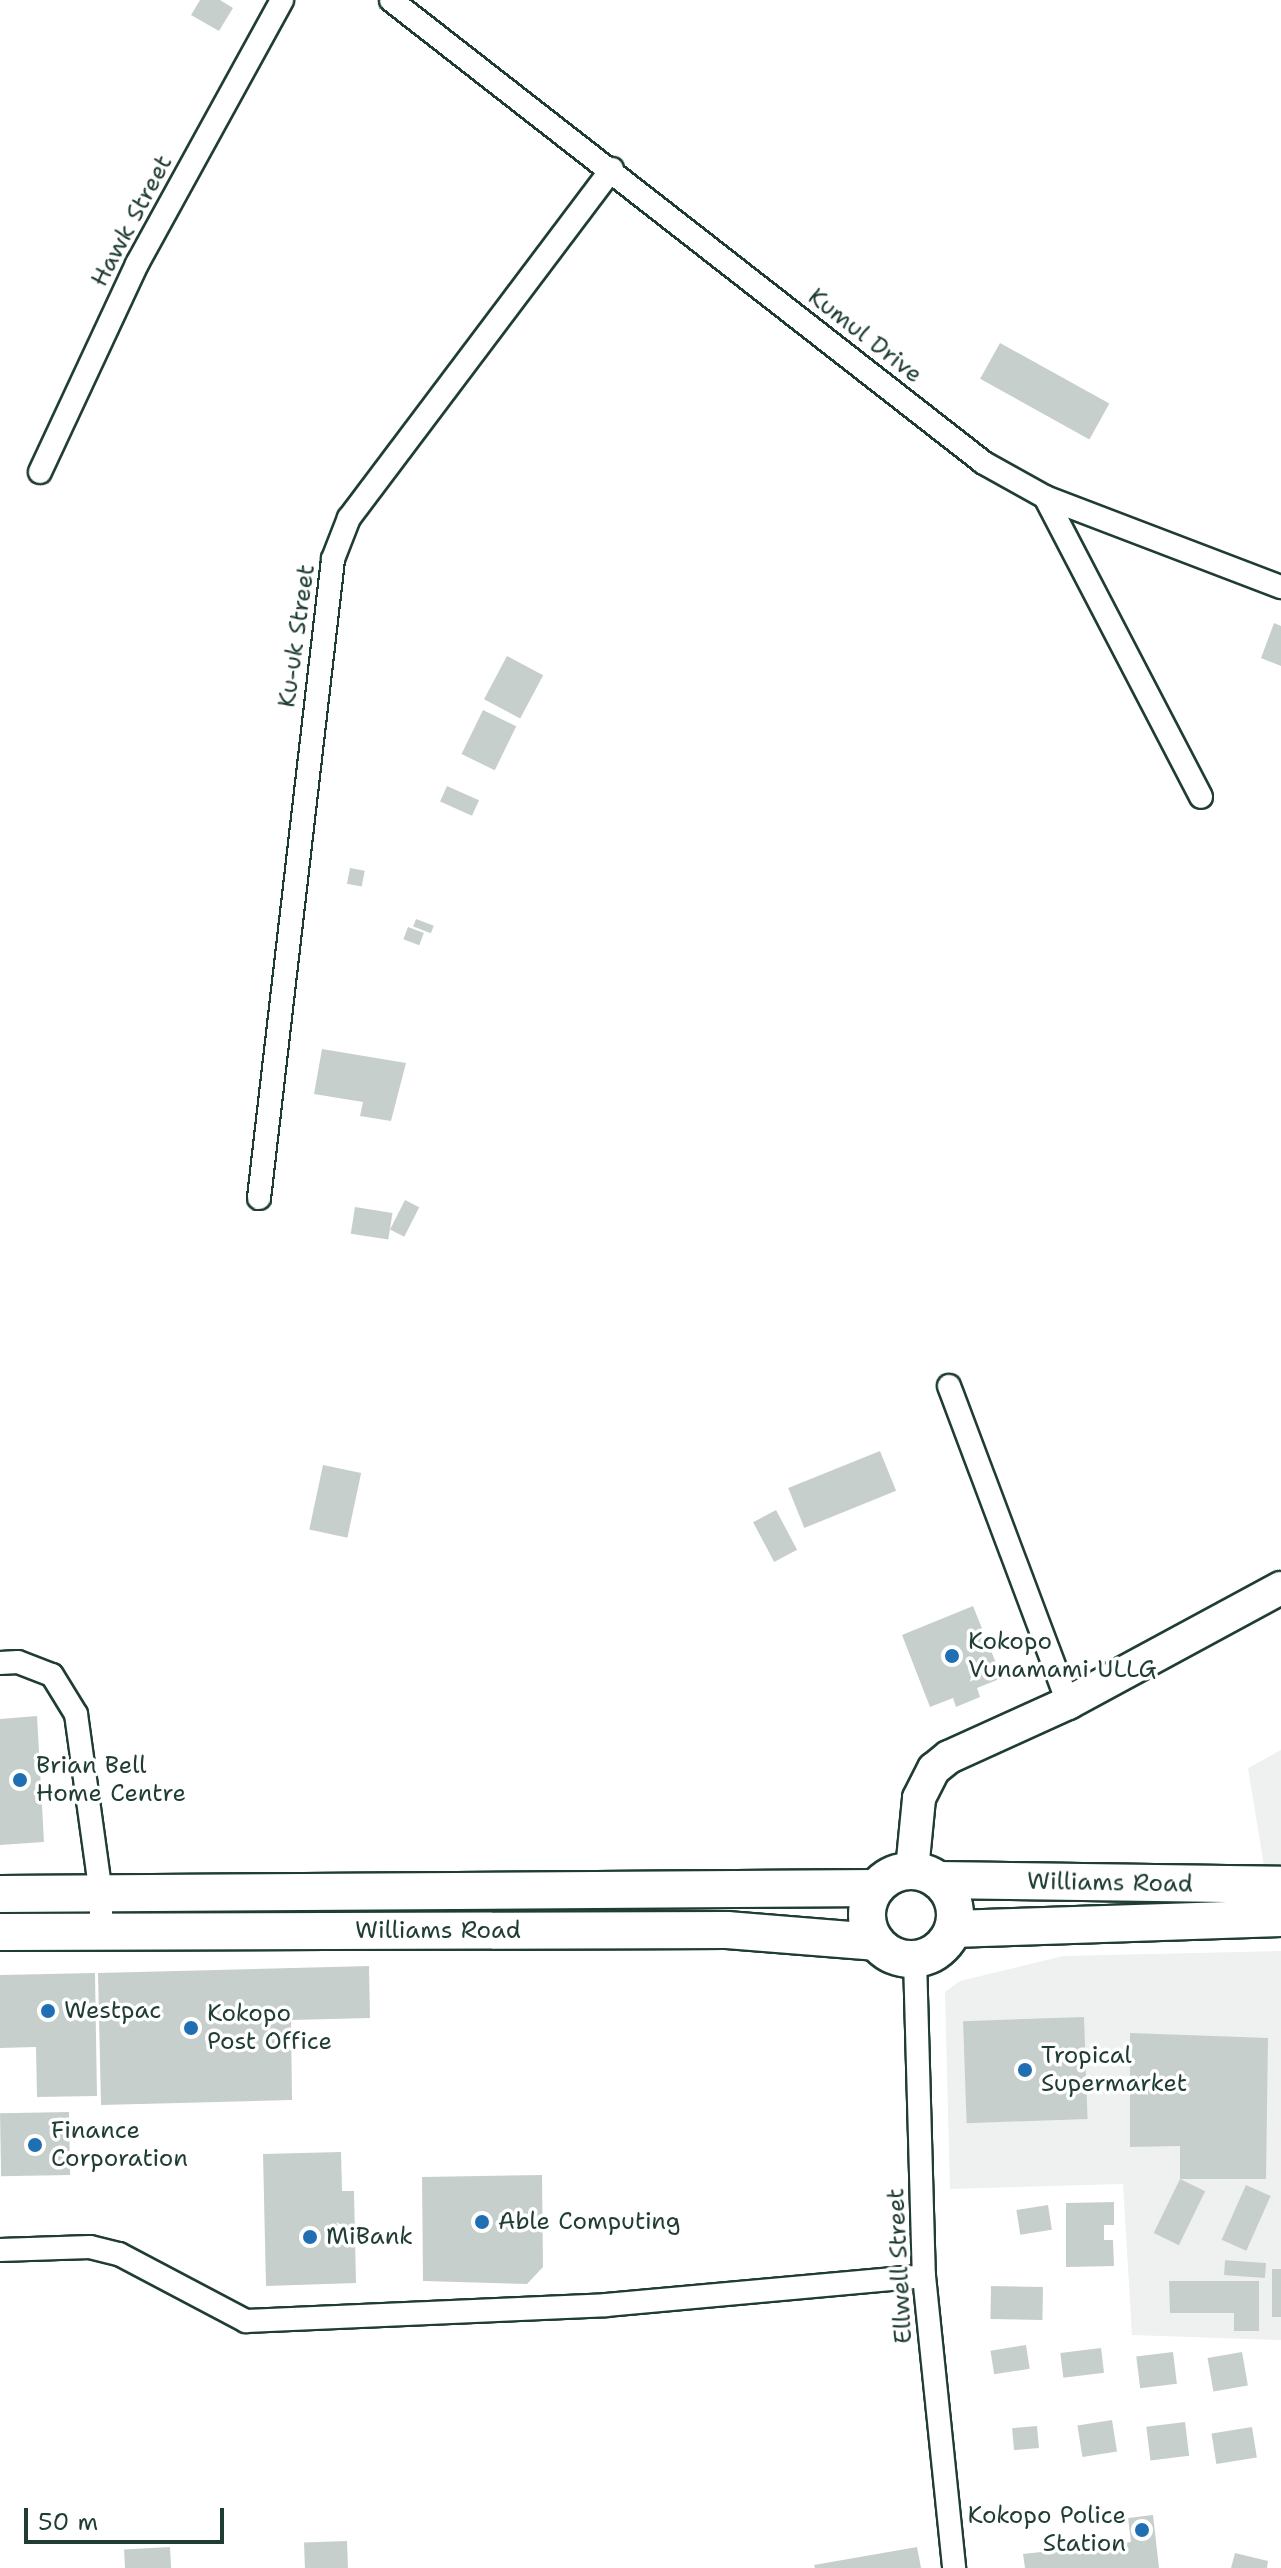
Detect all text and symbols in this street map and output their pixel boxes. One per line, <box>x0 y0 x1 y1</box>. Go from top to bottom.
street label: Hawk Street <box>85 150 179 292</box>
street label: Kumul Drive <box>802 283 928 389</box>
street label: Ku-uk Street <box>273 563 321 709</box>
place label: Kokopo Vunamami ULLG <box>968 1628 1157 1684</box>
marker: Kokopo Vunamami ULLG <box>943 1647 961 1665</box>
place label: Brian Bell Home Centre <box>36 1752 186 1808</box>
marker: Brian Bell Home Centre <box>11 1771 29 1789</box>
street label: Williams Road <box>1027 1867 1193 1899</box>
street label: Williams Road <box>355 1917 521 1945</box>
place label: Westpac <box>64 1997 161 2025</box>
place label: Kokopo Post Office <box>207 2000 332 2056</box>
marker: Westpac <box>39 2002 57 2020</box>
marker: Kokopo Post Office <box>182 2019 200 2037</box>
place label: Tropical Supermarket <box>1041 2042 1187 2098</box>
marker: Tropical Supermarket <box>1016 2061 1034 2079</box>
place label: Finance Corporation <box>51 2117 188 2173</box>
marker: Finance Corporation <box>26 2136 44 2154</box>
street label: Ellwell Street <box>882 2187 918 2345</box>
place label: Able Computing <box>498 2208 681 2236</box>
marker: Able Computing <box>473 2213 491 2231</box>
place label: MiBank <box>326 2223 413 2251</box>
marker: MiBank <box>301 2228 319 2246</box>
scale bar <box>28 2492 228 2542</box>
place label: Kokopo Police Station <box>968 2502 1126 2558</box>
text: 50 m <box>38 2506 98 2538</box>
marker: Kokopo Police Station <box>1133 2521 1151 2539</box>

